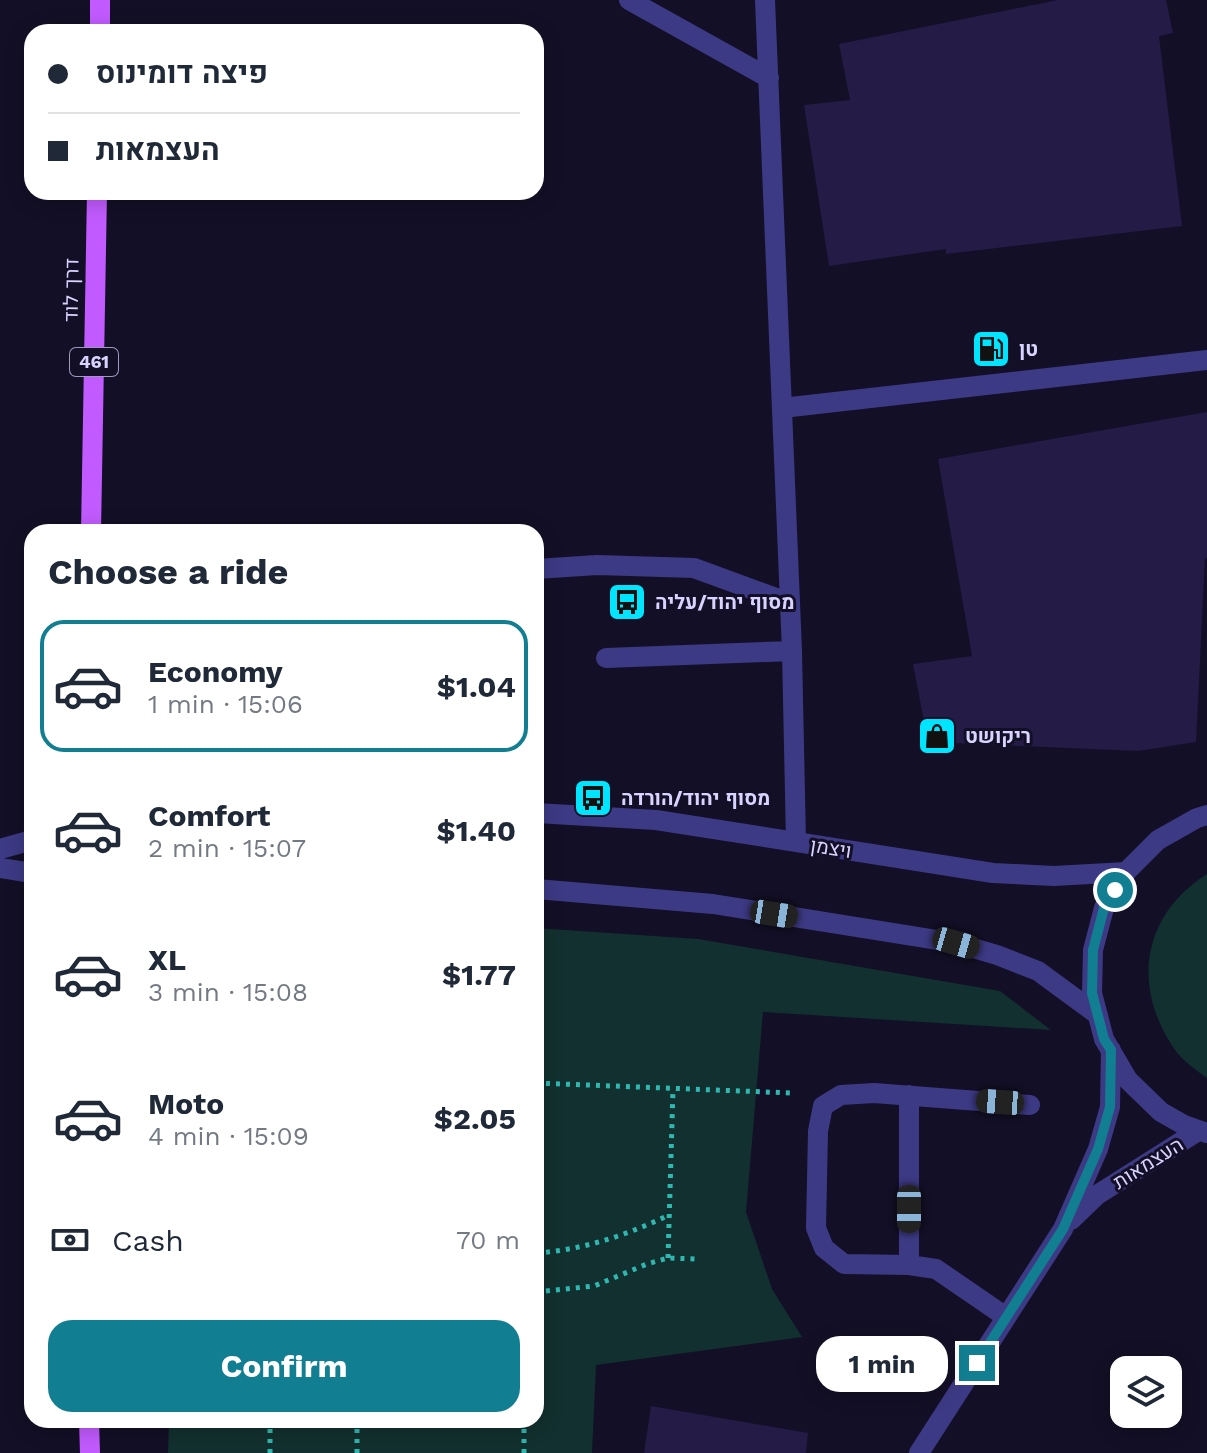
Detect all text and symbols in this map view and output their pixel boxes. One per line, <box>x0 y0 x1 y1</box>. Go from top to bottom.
text: פיצה דומינוס <box>96 55 268 90</box>
text: העצמאות <box>96 132 220 167</box>
street label: דרך לוד <box>58 258 84 322</box>
fuel station icon: טן <box>970 328 1012 370</box>
place label: טן <box>1019 337 1038 361</box>
road number: 461 <box>70 348 118 376</box>
text: Choose a ride <box>48 551 288 593</box>
bus stop icon: מסוף יהוד/עליה <box>606 581 648 623</box>
place label: מסוף יהוד/עליה <box>655 590 794 614</box>
icon: car <box>52 650 124 722</box>
text: Economy <box>148 654 283 689</box>
text: $1.04 <box>437 669 516 704</box>
text: 1 min · 15:06 <box>148 689 303 719</box>
shop icon: ריקושט <box>916 715 958 757</box>
place label: ריקושט <box>965 724 1031 748</box>
bus stop icon: מסוף יהוד/הורדה <box>572 777 614 819</box>
place label: מסוף יהוד/הורדה <box>621 786 770 810</box>
icon: car <box>52 794 124 866</box>
text: Comfort <box>148 798 270 833</box>
text: $1.40 <box>437 813 516 848</box>
text: 2 min · 15:07 <box>148 833 306 863</box>
street label: ויצמן <box>809 833 853 863</box>
route start <box>1097 872 1133 908</box>
car <box>748 898 800 930</box>
car <box>930 925 982 961</box>
icon: car <box>52 938 124 1010</box>
text: XL <box>148 942 186 977</box>
text: $1.77 <box>442 957 516 992</box>
text: 3 min · 15:08 <box>148 977 308 1007</box>
icon: car <box>52 1082 124 1154</box>
text: Moto <box>148 1086 224 1121</box>
car <box>975 1088 1025 1116</box>
text: $2.05 <box>434 1101 516 1136</box>
text: 4 min · 15:09 <box>148 1121 309 1151</box>
street label: העצמאות <box>1108 1132 1188 1194</box>
car <box>897 1185 921 1233</box>
icon: cash <box>48 1218 92 1262</box>
text: Cash <box>112 1223 184 1258</box>
text: 70 m <box>456 1225 520 1255</box>
button: Confirm <box>48 1320 520 1412</box>
callout: 1 min <box>817 1335 949 1391</box>
route end <box>959 1345 995 1381</box>
text: 1 min <box>849 1349 915 1379</box>
map controls <box>1110 1356 1182 1428</box>
button: layers <box>1110 1356 1182 1428</box>

